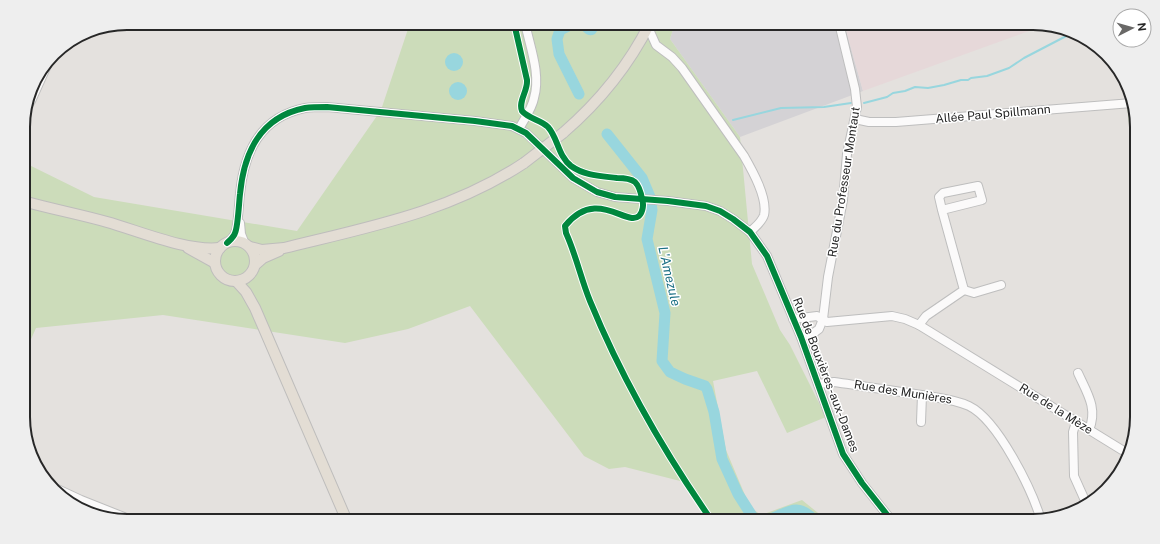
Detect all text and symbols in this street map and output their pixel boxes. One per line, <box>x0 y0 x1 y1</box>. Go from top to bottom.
north arrow <box>1112 8 1152 48</box>
text: N <box>1136 22 1148 32</box>
street label: Allée Paul Spillmann <box>935 102 1051 126</box>
street label: Rue du Professeur Montaut <box>825 105 863 258</box>
water label: L'Amezule <box>655 245 684 308</box>
street label: Rue de Bouxières-aux-Dames <box>790 296 862 454</box>
street label: Rue des Munières <box>853 377 953 407</box>
street label: Rue de la Mèze <box>1017 381 1096 437</box>

